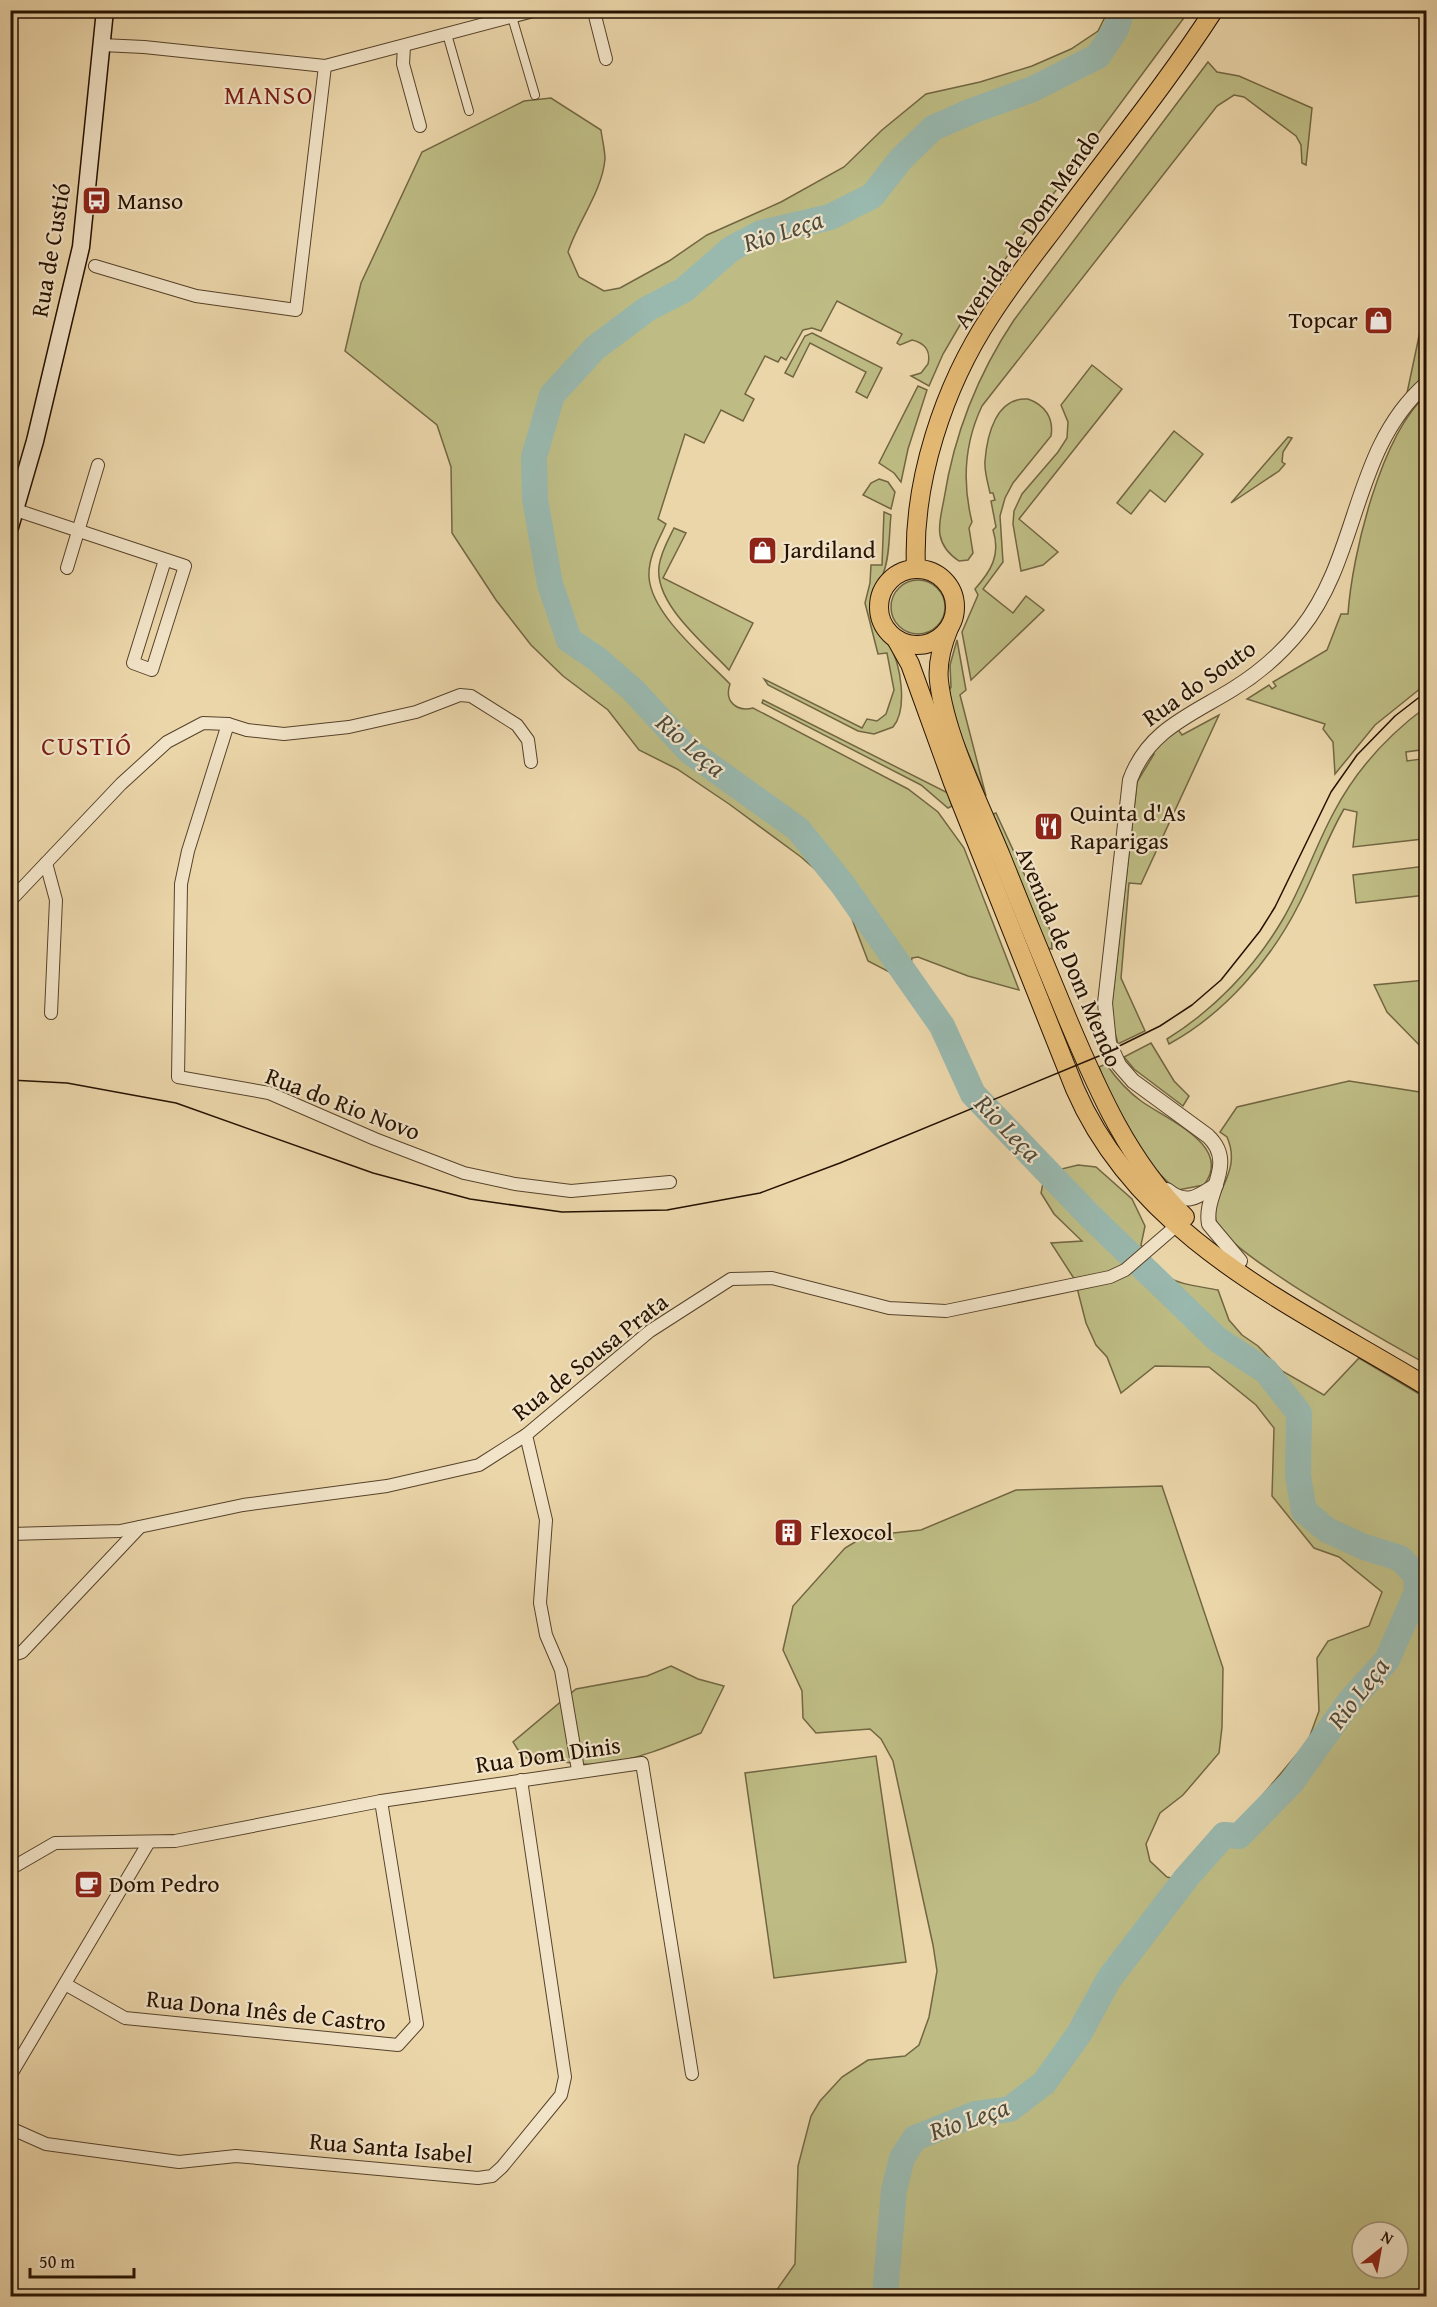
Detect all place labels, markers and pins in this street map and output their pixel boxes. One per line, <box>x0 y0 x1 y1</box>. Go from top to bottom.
place label: Manso <box>117 183 183 218</box>
bus stop icon: Manso <box>80 185 112 217</box>
place label: Topcar <box>1288 302 1358 337</box>
shop icon: Topcar <box>1363 304 1395 336</box>
place label: Jardiland <box>780 532 876 567</box>
shop icon: Jardiland <box>746 534 778 566</box>
place label: Quinta d'As Raparigas <box>1070 795 1186 858</box>
restaurant icon: Quinta d'As Raparigas <box>1033 811 1065 843</box>
place label: Flexocol <box>810 1514 893 1549</box>
building icon: Flexocol <box>773 1516 805 1548</box>
place label: Dom Pedro <box>109 1866 219 1901</box>
cafe icon: Dom Pedro <box>72 1868 104 1900</box>

